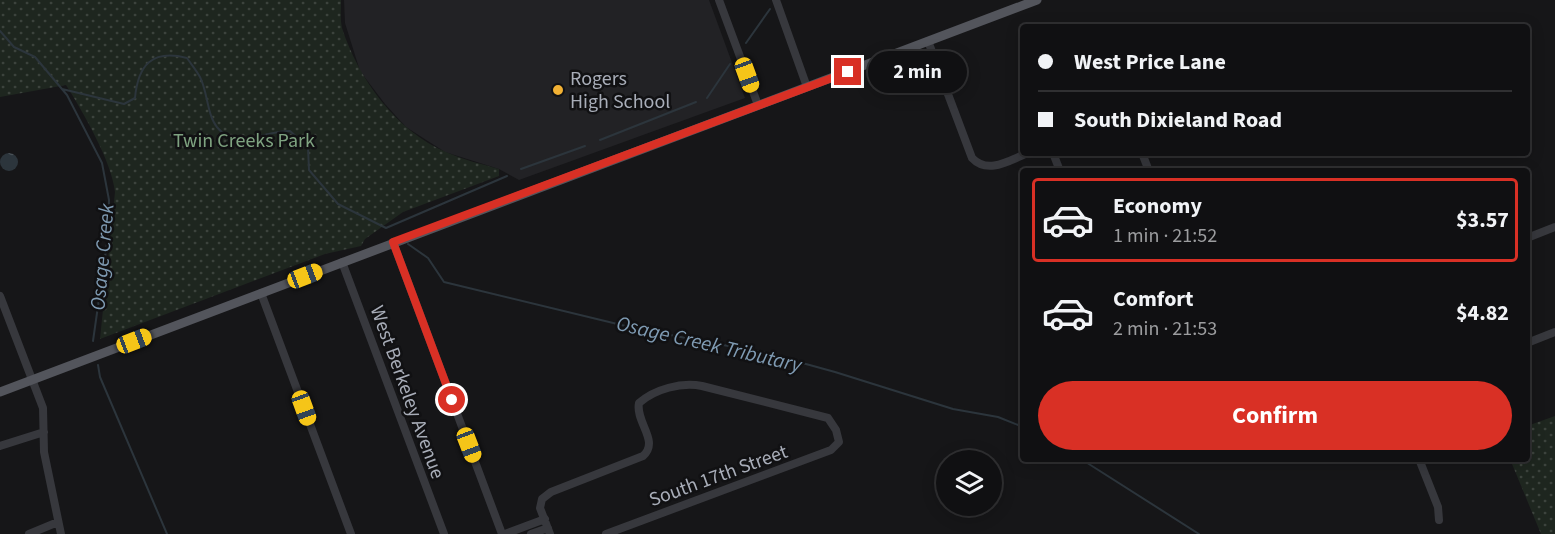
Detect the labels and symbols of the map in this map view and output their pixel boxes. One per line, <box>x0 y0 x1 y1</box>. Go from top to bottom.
callout: 2 min <box>869 51 968 93</box>
car <box>732 55 762 95</box>
route end <box>834 58 861 85</box>
place label: Rogers High School <box>570 65 670 116</box>
marker: Rogers High School <box>551 83 565 97</box>
park label: Twin Creeks Park <box>173 127 315 155</box>
water label: Osage Creek <box>82 201 122 312</box>
car <box>285 261 325 291</box>
street label: West Berkeley Avenue <box>363 302 451 483</box>
water label: Osage Creek Tributary <box>613 308 806 380</box>
car <box>114 326 154 356</box>
route start <box>438 386 465 413</box>
car <box>289 388 319 428</box>
car <box>454 425 484 465</box>
street label: South 17th Street <box>645 438 792 514</box>

